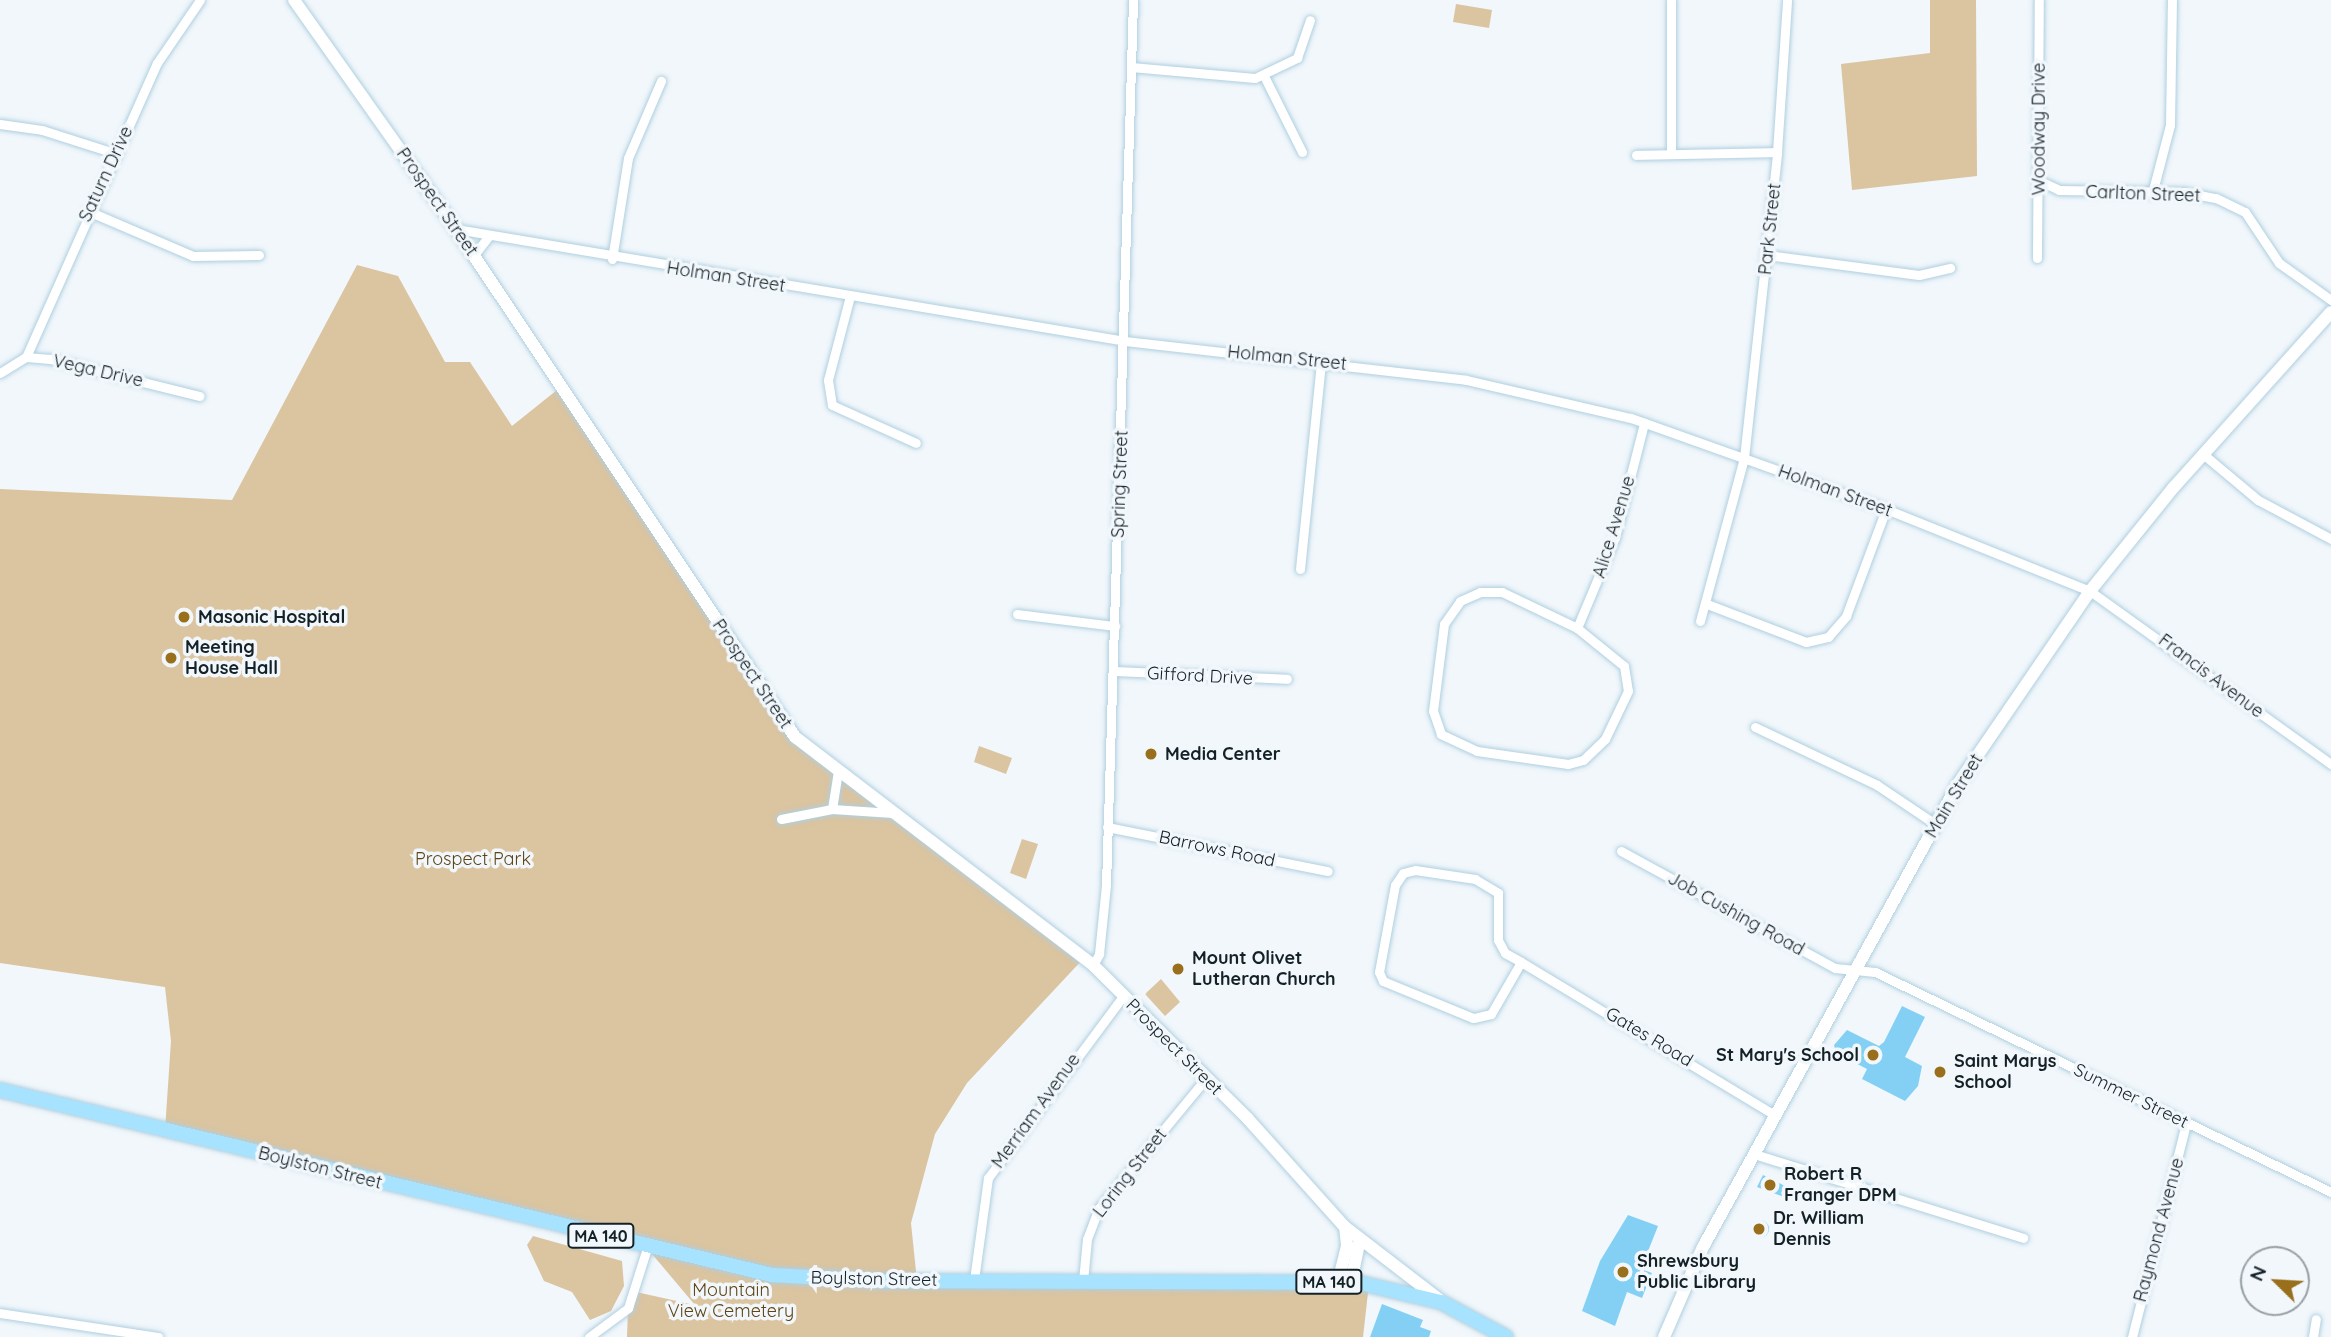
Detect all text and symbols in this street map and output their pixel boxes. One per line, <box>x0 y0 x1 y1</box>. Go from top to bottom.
street label: Woodway Drive <box>2028 63 2050 195</box>
street label: Saturn Drive <box>74 123 138 225</box>
street label: Prospect Street <box>392 144 482 260</box>
street label: Carlton Street <box>2085 181 2201 207</box>
street label: Park Street <box>1754 182 1786 276</box>
street label: Holman Street <box>665 257 787 297</box>
street label: Holman Street <box>1226 341 1348 375</box>
street label: Vega Drive <box>51 350 145 392</box>
street label: Spring Street <box>1107 430 1133 538</box>
street label: Holman Street <box>1775 460 1895 522</box>
street label: Alice Avenue <box>1588 473 1640 581</box>
place label: Masonic Hospital <box>198 606 345 628</box>
marker: Masonic Hospital <box>176 609 192 625</box>
street label: Prospect Street <box>707 615 797 733</box>
street label: Francis Avenue <box>2154 629 2268 723</box>
place label: Meeting House Hall <box>185 637 278 680</box>
marker: Meeting House Hall <box>163 650 179 666</box>
street label: Gifford Drive <box>1147 662 1253 690</box>
place label: Media Center <box>1165 743 1281 765</box>
marker: Media Center <box>1143 746 1159 762</box>
street label: Main Street <box>1920 750 1988 842</box>
street label: Barrows Road <box>1157 826 1277 872</box>
park label: Prospect Park <box>415 848 531 870</box>
street label: Job Cushing Road <box>1664 868 1808 960</box>
place label: Mount Olivet Lutheran Church <box>1192 948 1336 990</box>
marker: Mount Olivet Lutheran Church <box>1170 961 1186 977</box>
street label: Prospect Street <box>1121 994 1227 1100</box>
street label: Gates Road <box>1601 1003 1697 1071</box>
place label: St Mary's School <box>1716 1044 1859 1066</box>
marker: St Mary's School <box>1865 1047 1881 1063</box>
street label: Merriam Avenue <box>987 1049 1085 1173</box>
place label: Saint Marys School <box>1954 1051 2056 1094</box>
street label: Summer Street <box>2070 1059 2192 1133</box>
marker: Saint Marys School <box>1932 1064 1948 1080</box>
street label: Loring Street <box>1089 1124 1171 1222</box>
street label: Boylston Street <box>256 1142 384 1194</box>
street label: Raymond Avenue <box>2129 1156 2189 1304</box>
place label: Robert R Franger DPM <box>1784 1164 1897 1206</box>
marker: Robert R Franger DPM <box>1762 1177 1778 1193</box>
place label: Dr. William Dennis <box>1773 1208 1864 1250</box>
marker: Dr. William Dennis <box>1751 1221 1767 1237</box>
road number: MA 140 <box>566 1224 636 1248</box>
north arrow <box>2240 1246 2310 1316</box>
place label: Shrewsbury Public Library <box>1637 1251 1756 1294</box>
text: N <box>2244 1262 2271 1285</box>
marker: Shrewsbury Public Library <box>1615 1264 1631 1280</box>
street label: Boylston Street <box>810 1267 938 1291</box>
road number: MA 140 <box>1294 1270 1364 1294</box>
park label: Mountain View Cemetery <box>668 1280 794 1322</box>

